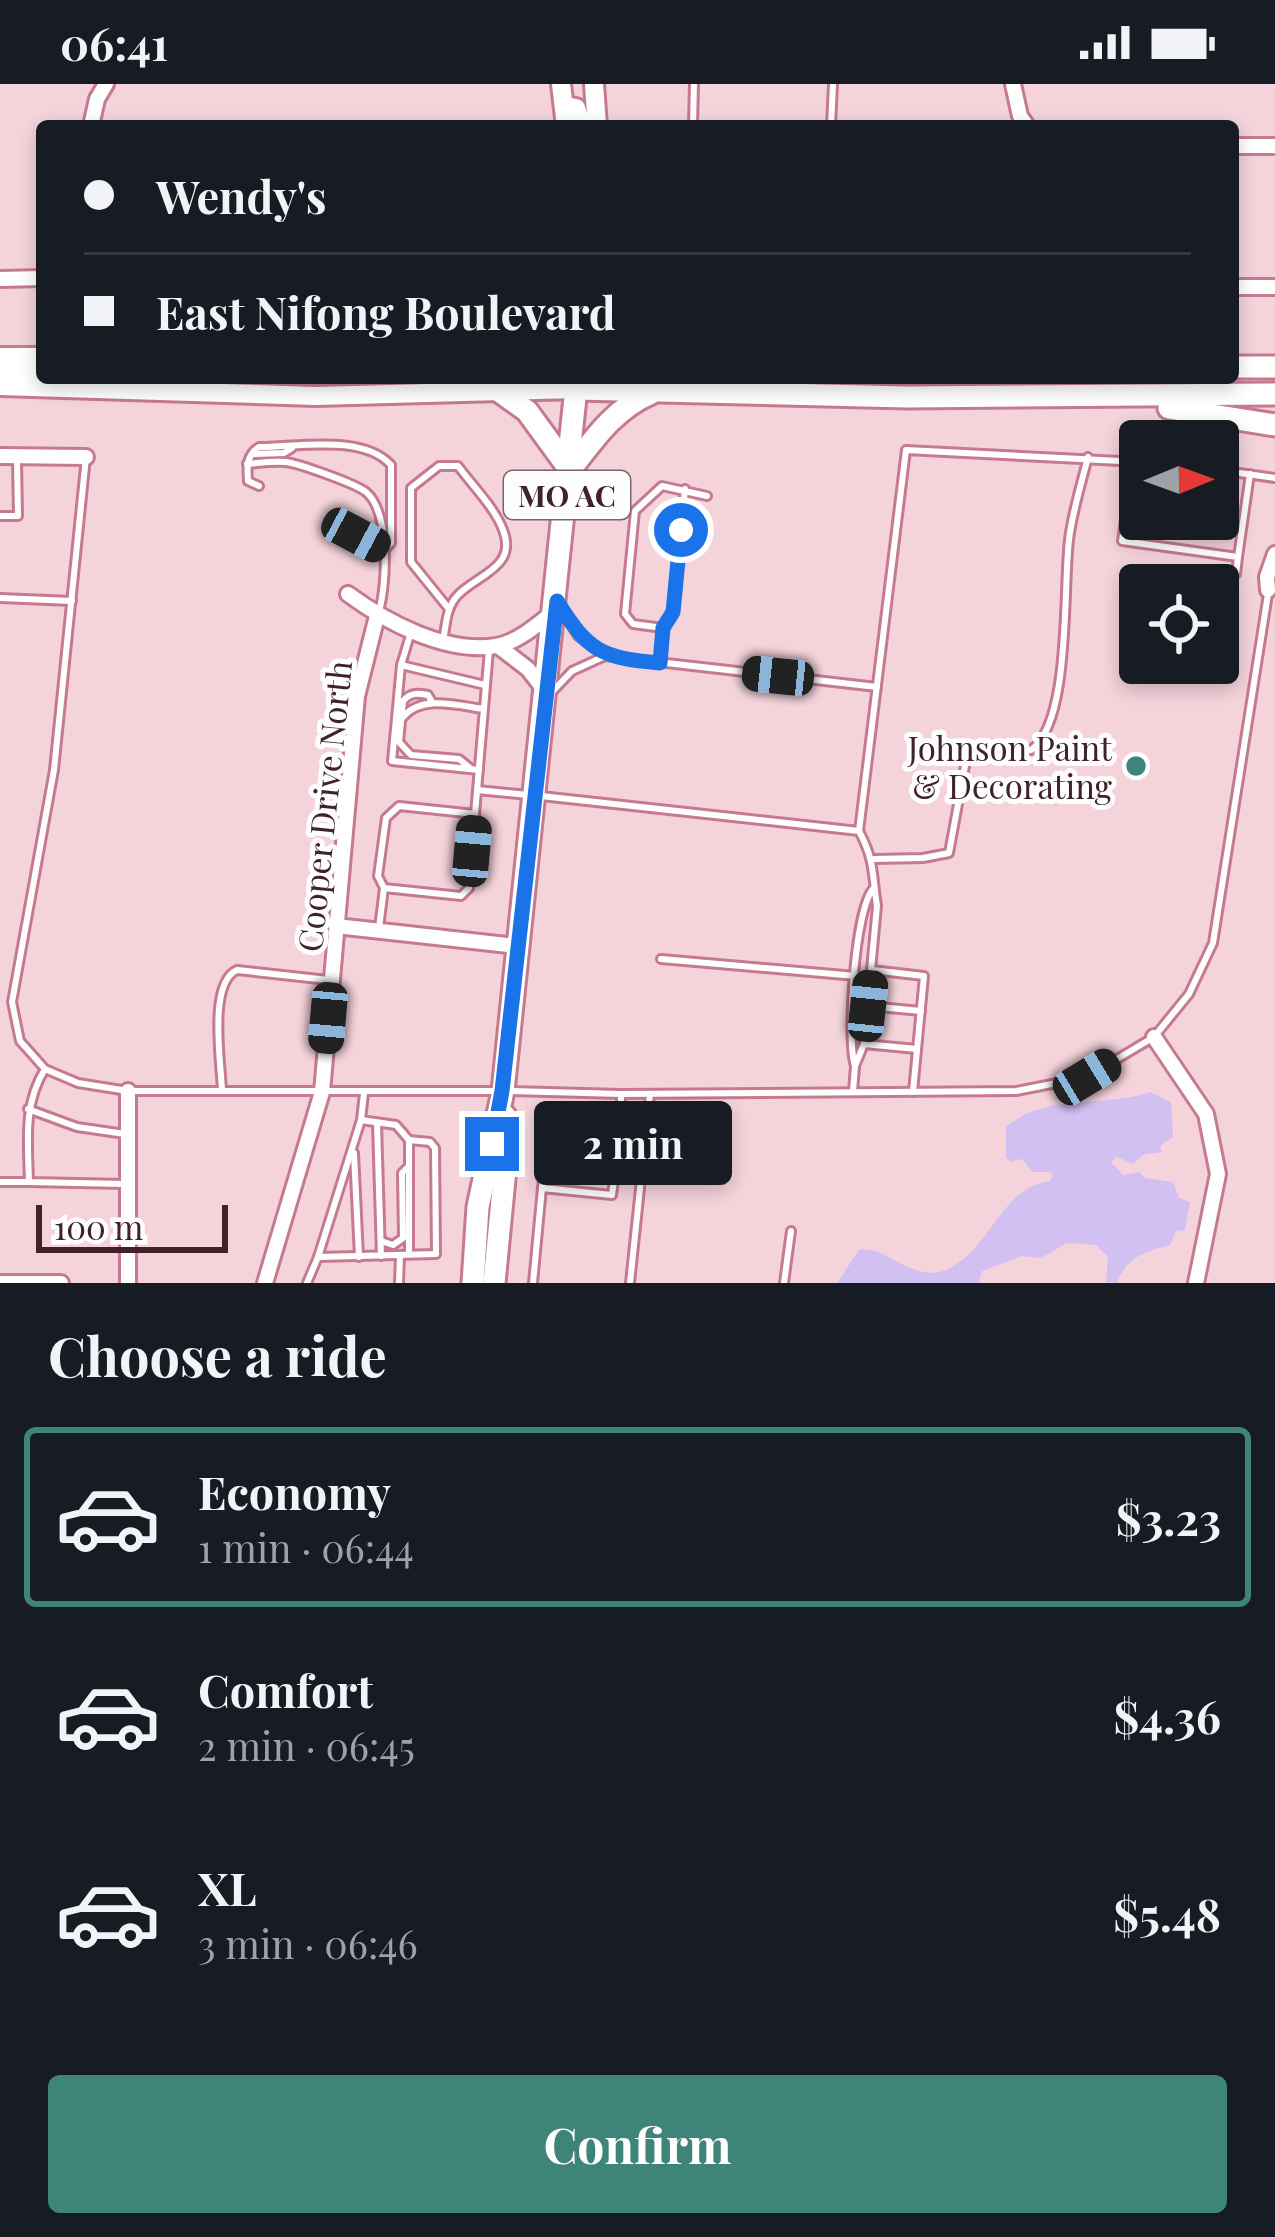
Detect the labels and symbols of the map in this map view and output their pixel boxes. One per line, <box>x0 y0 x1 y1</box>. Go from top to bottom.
north arrow <box>1119 420 1239 540</box>
road number: MO AC <box>504 471 630 519</box>
car <box>316 502 396 568</box>
route start <box>654 503 708 557</box>
car <box>740 654 816 698</box>
street label: Cooper Drive North <box>286 658 360 954</box>
place label: Johnson Paint & Decorating <box>907 725 1113 807</box>
marker: Johnson Paint & Decorating <box>1123 753 1149 779</box>
car <box>451 814 493 888</box>
car <box>846 968 890 1044</box>
car <box>307 981 349 1055</box>
car <box>1047 1043 1127 1111</box>
callout: 2 min <box>534 1102 732 1186</box>
route end <box>465 1117 519 1171</box>
scale bar <box>36 1199 228 1252</box>

